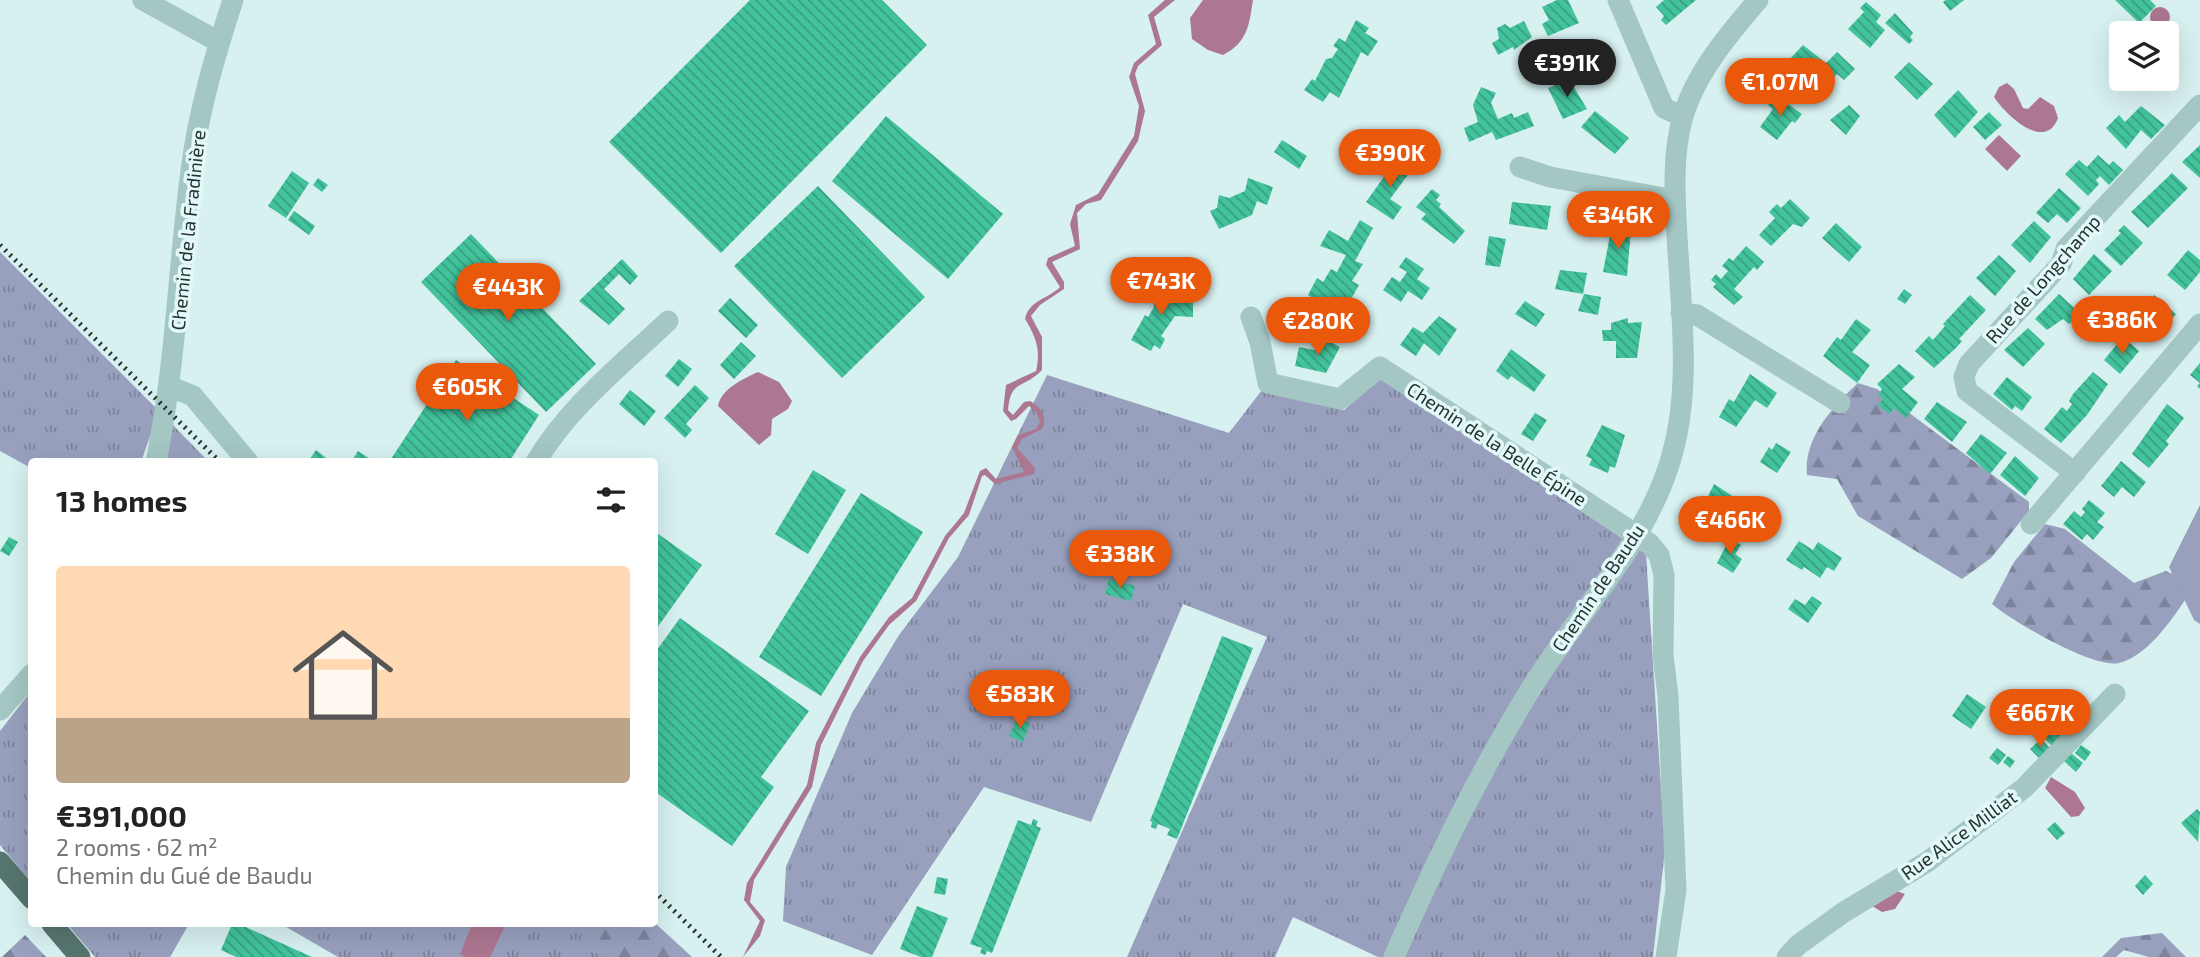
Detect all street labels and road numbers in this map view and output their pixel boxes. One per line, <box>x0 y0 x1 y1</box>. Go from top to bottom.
street label: Chemin de la Fradinière <box>166 129 209 331</box>
street label: Rue de Longchamp <box>1981 210 2105 348</box>
street label: Chemin de la Belle Épine <box>1403 377 1591 510</box>
street label: Chemin de Baudu <box>1546 520 1649 656</box>
street label: Rue Alice Milliat <box>1896 785 2021 884</box>

